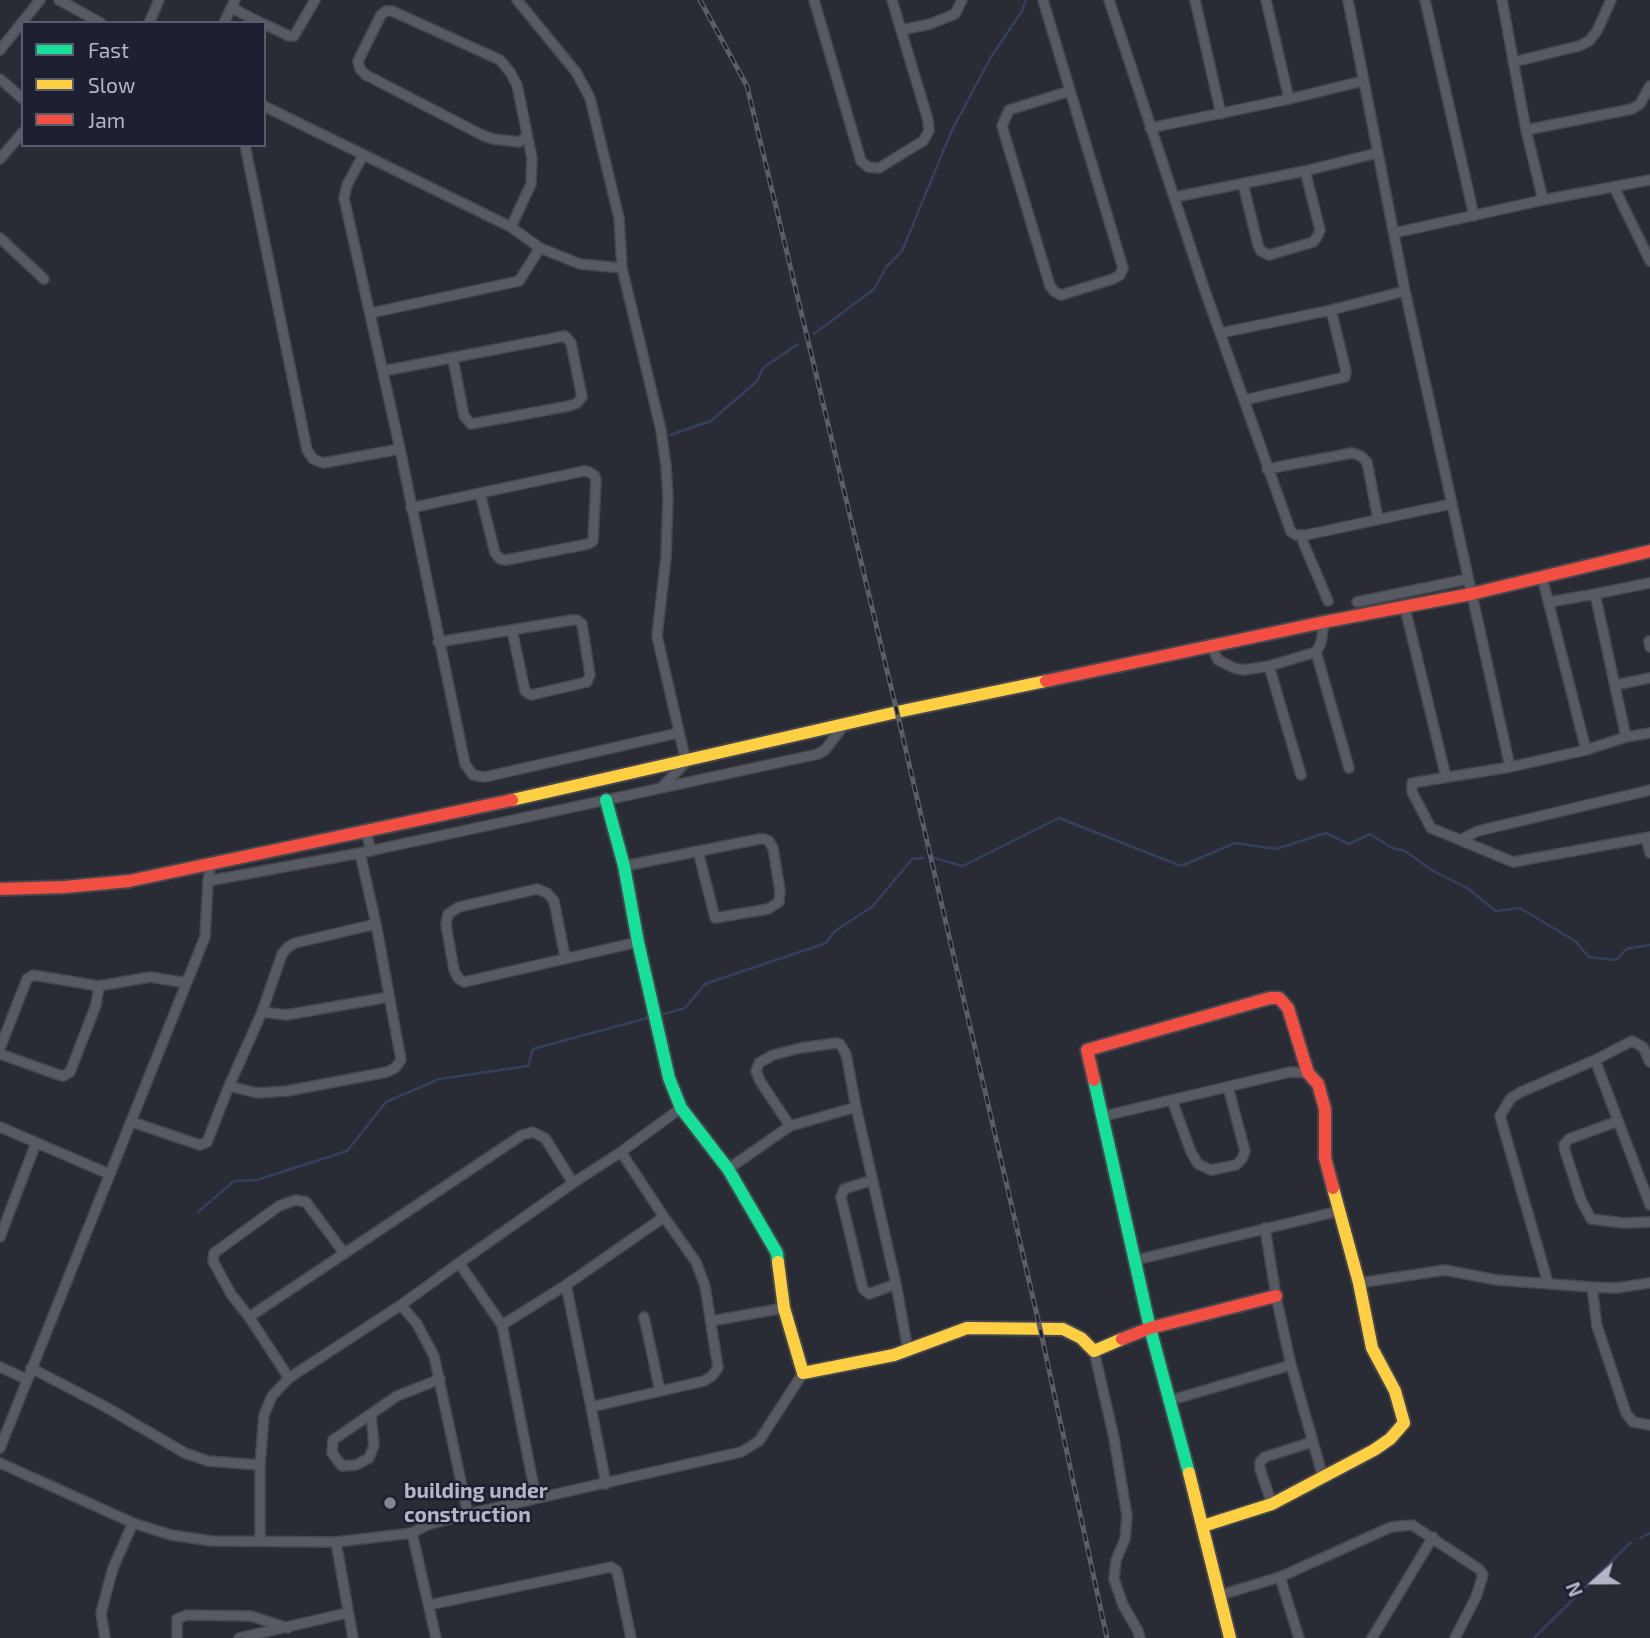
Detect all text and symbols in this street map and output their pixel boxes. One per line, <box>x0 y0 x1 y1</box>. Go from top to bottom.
legend <box>21 21 266 147</box>
text: Fast <box>88 37 129 62</box>
text: Slow <box>88 72 135 97</box>
text: Jam <box>88 107 125 132</box>
place label: building under construction <box>404 1478 548 1528</box>
marker: building under construction <box>382 1495 398 1511</box>
north arrow <box>1559 1547 1629 1617</box>
text: N <box>1561 1579 1587 1600</box>

